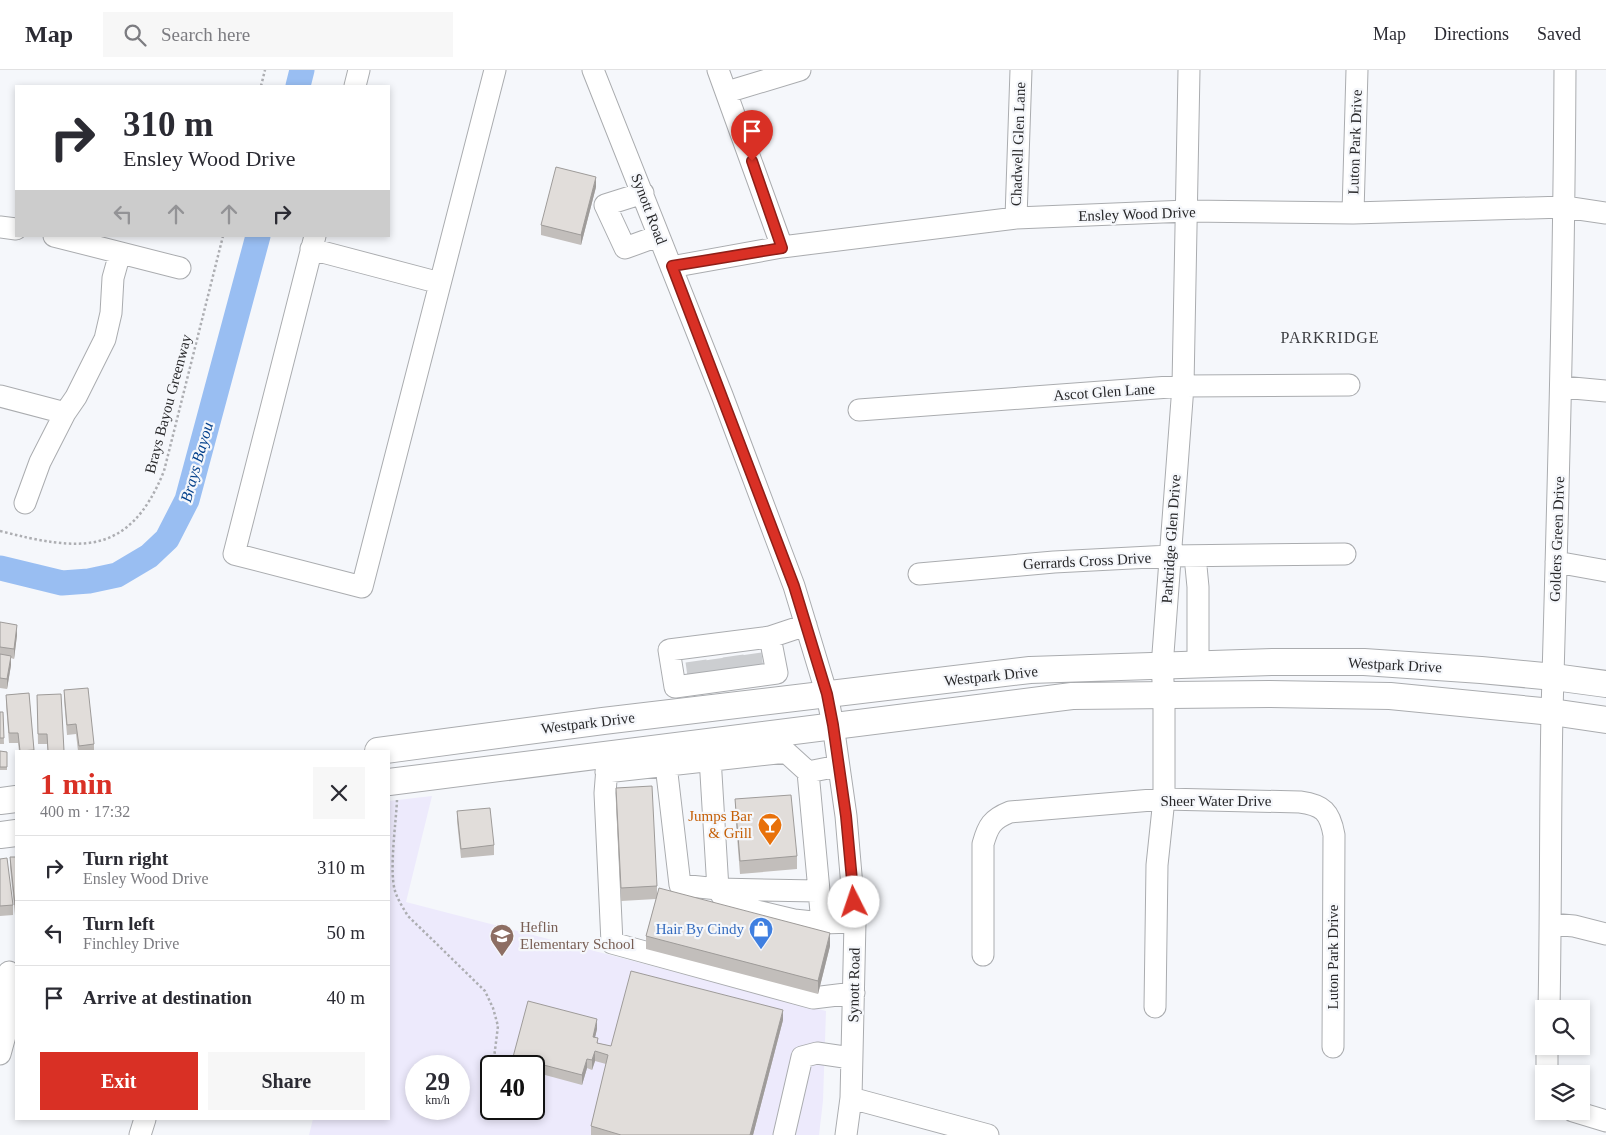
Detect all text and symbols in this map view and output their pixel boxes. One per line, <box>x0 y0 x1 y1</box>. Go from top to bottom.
search box <box>103 12 453 57</box>
text: Map <box>25 21 73 47</box>
icon: search <box>121 21 149 49</box>
text: Search here <box>161 24 250 45</box>
text: Map <box>1373 24 1406 44</box>
text: Directions <box>1434 24 1509 44</box>
text: Saved <box>1537 24 1581 44</box>
street label: Chadwell Glen Lane <box>1008 81 1028 206</box>
street label: Luton Park Drive <box>1345 89 1365 195</box>
icon: right <box>40 105 105 170</box>
text: 310 m <box>123 105 213 144</box>
pin <box>731 110 773 161</box>
icon: arrive <box>738 117 766 145</box>
text: Ensley Wood Drive <box>123 146 296 171</box>
street label: Synott Road <box>628 171 670 247</box>
icon: left <box>109 200 137 228</box>
icon: ahead <box>162 200 190 228</box>
icon: ahead <box>215 200 243 228</box>
icon: right <box>268 200 296 228</box>
street label: Ensley Wood Drive <box>1078 204 1196 224</box>
district label: PARKRIDGE <box>1280 329 1380 346</box>
street label: Brays Bayou Greenway <box>142 332 194 475</box>
street label: Ascot Glen Lane <box>1053 380 1156 404</box>
water label: Brays Bayou <box>177 420 217 504</box>
street label: Parkridge Glen Drive <box>1159 474 1184 604</box>
street label: Golders Green Drive <box>1547 476 1567 602</box>
street label: Gerrards Cross Drive <box>1023 550 1152 572</box>
street label: Westpark Drive <box>1348 655 1443 675</box>
street label: Westpark Drive <box>943 663 1039 689</box>
street label: Westpark Drive <box>540 709 636 737</box>
text: 1 min <box>40 767 113 800</box>
button: close <box>313 767 365 819</box>
street label: Sheer Water Drive <box>1161 793 1272 809</box>
text: 400 m · 17:32 <box>40 803 130 820</box>
place label: Jumps Bar & Grill <box>688 808 752 841</box>
bar icon: Jumps Bar & Grill <box>757 812 783 846</box>
text: Turn right <box>83 848 168 869</box>
icon: right <box>40 854 68 882</box>
text: 310 m <box>317 857 365 878</box>
text: Ensley Wood Drive <box>83 870 209 887</box>
position arrow <box>827 875 879 927</box>
street label: Luton Park Drive <box>1325 904 1341 1009</box>
text: Turn left <box>83 913 155 934</box>
shop icon: Hair By Cindy <box>748 916 774 950</box>
icon: left <box>40 919 68 947</box>
place label: Heflin Elementary School <box>520 919 635 952</box>
place label: Hair By Cindy <box>656 921 744 937</box>
text: 50 m <box>326 922 365 943</box>
school or university icon: Heflin Elementary School <box>489 923 515 957</box>
text: Finchley Drive <box>83 935 179 952</box>
street label: Synott Road <box>845 947 863 1022</box>
icon: arrive <box>40 984 68 1012</box>
text: Arrive at destination <box>83 987 252 1008</box>
text: 40 m <box>326 987 365 1008</box>
map controls <box>1535 1000 1590 1120</box>
button: search <box>1535 1000 1590 1055</box>
button: Exit <box>40 1052 198 1110</box>
button: Share <box>208 1052 365 1110</box>
speed limit sign: 40 <box>480 1055 545 1120</box>
button: layers <box>1535 1065 1590 1120</box>
text: 29 <box>425 1068 450 1095</box>
text: km/h <box>425 1093 450 1107</box>

